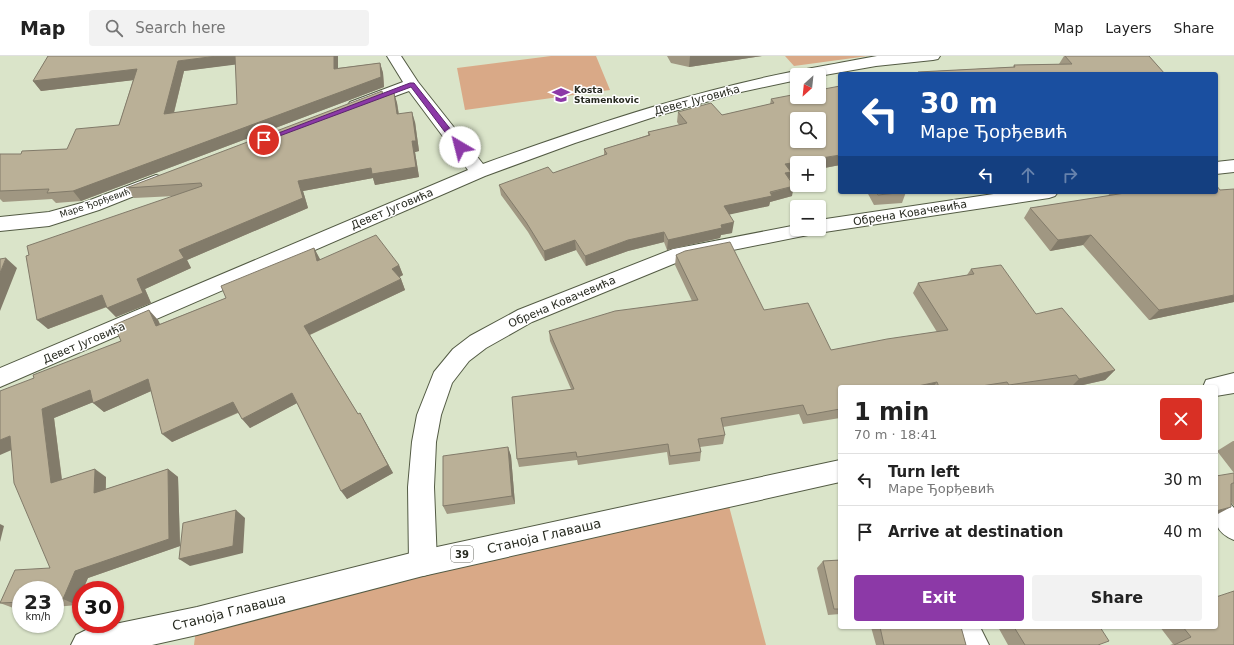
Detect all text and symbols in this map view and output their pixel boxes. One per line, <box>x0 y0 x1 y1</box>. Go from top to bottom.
search box <box>89 10 369 46</box>
text: Map <box>20 17 65 39</box>
icon: search <box>103 17 125 39</box>
text: Search here <box>135 19 225 37</box>
text: Map <box>1054 20 1083 36</box>
text: Layers <box>1105 20 1152 36</box>
text: Share <box>1174 20 1214 36</box>
north arrow <box>790 68 826 104</box>
map controls <box>790 68 826 236</box>
street label: Девет Југовића <box>653 82 741 118</box>
school or university icon: Kosta Stamenkovic <box>551 85 571 105</box>
place label: Kosta Stamenkovic <box>574 85 639 105</box>
text: 30 m <box>920 87 998 120</box>
icon: left <box>854 88 906 140</box>
button: search <box>790 112 826 148</box>
text: Маре Ђорђевић <box>920 121 1068 142</box>
pin <box>247 123 281 157</box>
position arrow <box>439 126 481 168</box>
icon: arrive <box>253 129 275 151</box>
button: + <box>790 156 826 192</box>
icon: left <box>975 164 997 186</box>
icon: ahead <box>1017 164 1039 186</box>
icon: right <box>1059 164 1081 186</box>
street label: Маре Ђорђевић <box>58 186 132 220</box>
street label: Девет Југовића <box>349 186 435 232</box>
street label: Обрена Ковачевића <box>852 198 968 228</box>
button: − <box>790 200 826 236</box>
street label: Обрена Ковачевића <box>506 274 618 330</box>
street label: Девет Југовића <box>41 320 127 366</box>
text: 1 min <box>854 398 929 426</box>
button: close <box>1160 398 1202 440</box>
text: 70 m · 18:41 <box>854 427 937 442</box>
text: Turn left <box>888 463 960 481</box>
icon: left <box>854 469 876 491</box>
text: 30 m <box>1164 471 1202 489</box>
text: Маре Ђорђевић <box>888 481 995 496</box>
street label: Станоја Главаша <box>486 516 602 556</box>
icon: arrive <box>854 521 876 543</box>
text: Arrive at destination <box>888 523 1063 541</box>
text: 40 m <box>1164 523 1202 541</box>
road number: 39 <box>451 546 473 562</box>
button: Exit <box>854 575 1024 621</box>
button: Share <box>1032 575 1202 621</box>
speed limit sign: 30 <box>72 581 124 633</box>
text: 23 <box>24 590 52 614</box>
street label: Станоја Главаша <box>171 591 287 633</box>
text: km/h <box>25 611 51 622</box>

